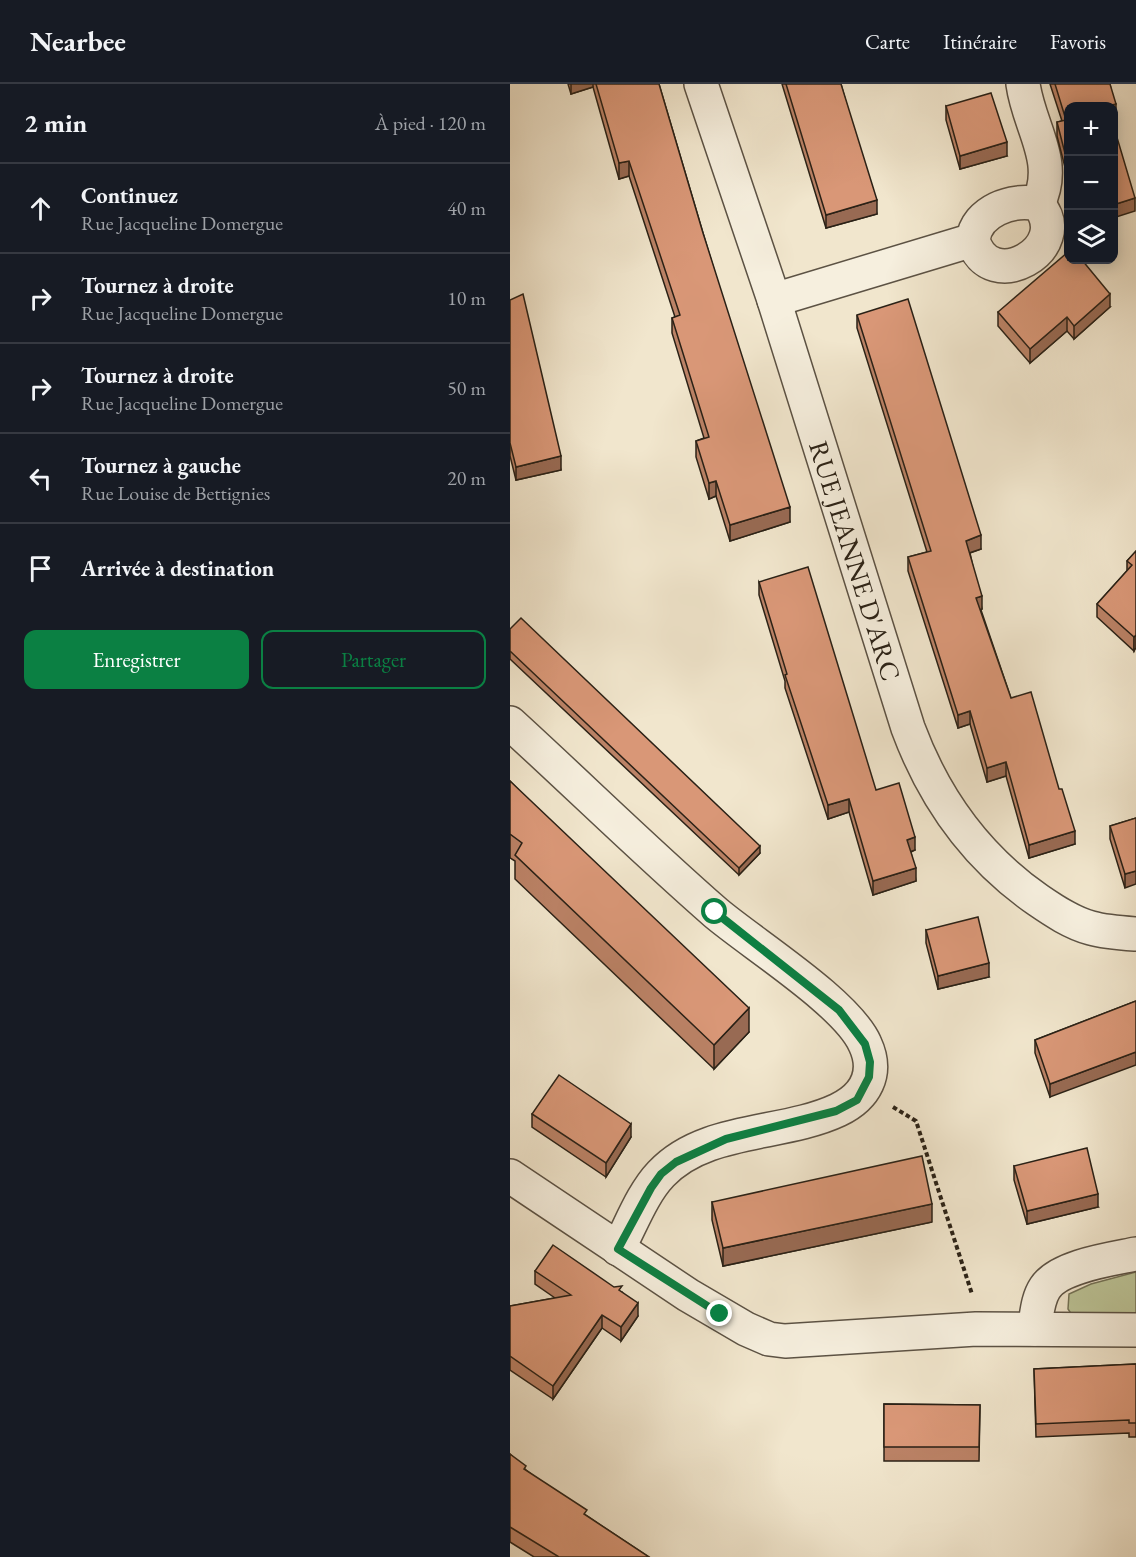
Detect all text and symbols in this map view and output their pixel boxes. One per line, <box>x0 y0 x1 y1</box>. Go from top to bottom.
text: Nearbee <box>30 23 126 59</box>
text: Carte <box>865 28 910 55</box>
text: Itinéraire <box>943 28 1017 55</box>
text: Favoris <box>1050 28 1106 55</box>
map controls <box>1064 102 1118 264</box>
button: + <box>1064 102 1118 156</box>
text: 2 min <box>24 106 87 140</box>
text: À pied · 120 m <box>375 110 486 136</box>
button: − <box>1064 156 1118 210</box>
text: Continuez <box>81 181 178 210</box>
icon: ahead <box>24 192 57 225</box>
text: 40 m <box>447 195 486 221</box>
text: Rue Jacqueline Domergue <box>81 210 283 236</box>
button: layers <box>1064 210 1118 264</box>
text: Tournez à droite <box>81 271 234 300</box>
icon: right <box>24 282 57 315</box>
text: 10 m <box>447 285 486 311</box>
text: Rue Jacqueline Domergue <box>81 300 283 326</box>
text: Tournez à droite <box>81 361 234 390</box>
icon: right <box>24 372 57 405</box>
text: 50 m <box>447 375 486 401</box>
text: Rue Jacqueline Domergue <box>81 390 283 416</box>
street label: RUE JEANNE D'ARC <box>802 436 910 685</box>
text: Tournez à gauche <box>81 451 241 480</box>
icon: left <box>24 462 57 495</box>
text: 20 m <box>447 465 486 491</box>
text: Rue Louise de Bettignies <box>81 480 270 506</box>
icon: arrive <box>24 552 57 585</box>
text: Arrivée à destination <box>81 554 274 583</box>
button: Enregistrer <box>24 630 249 689</box>
button: Partager <box>261 630 486 689</box>
route start <box>701 898 727 924</box>
route end <box>706 1300 732 1326</box>

